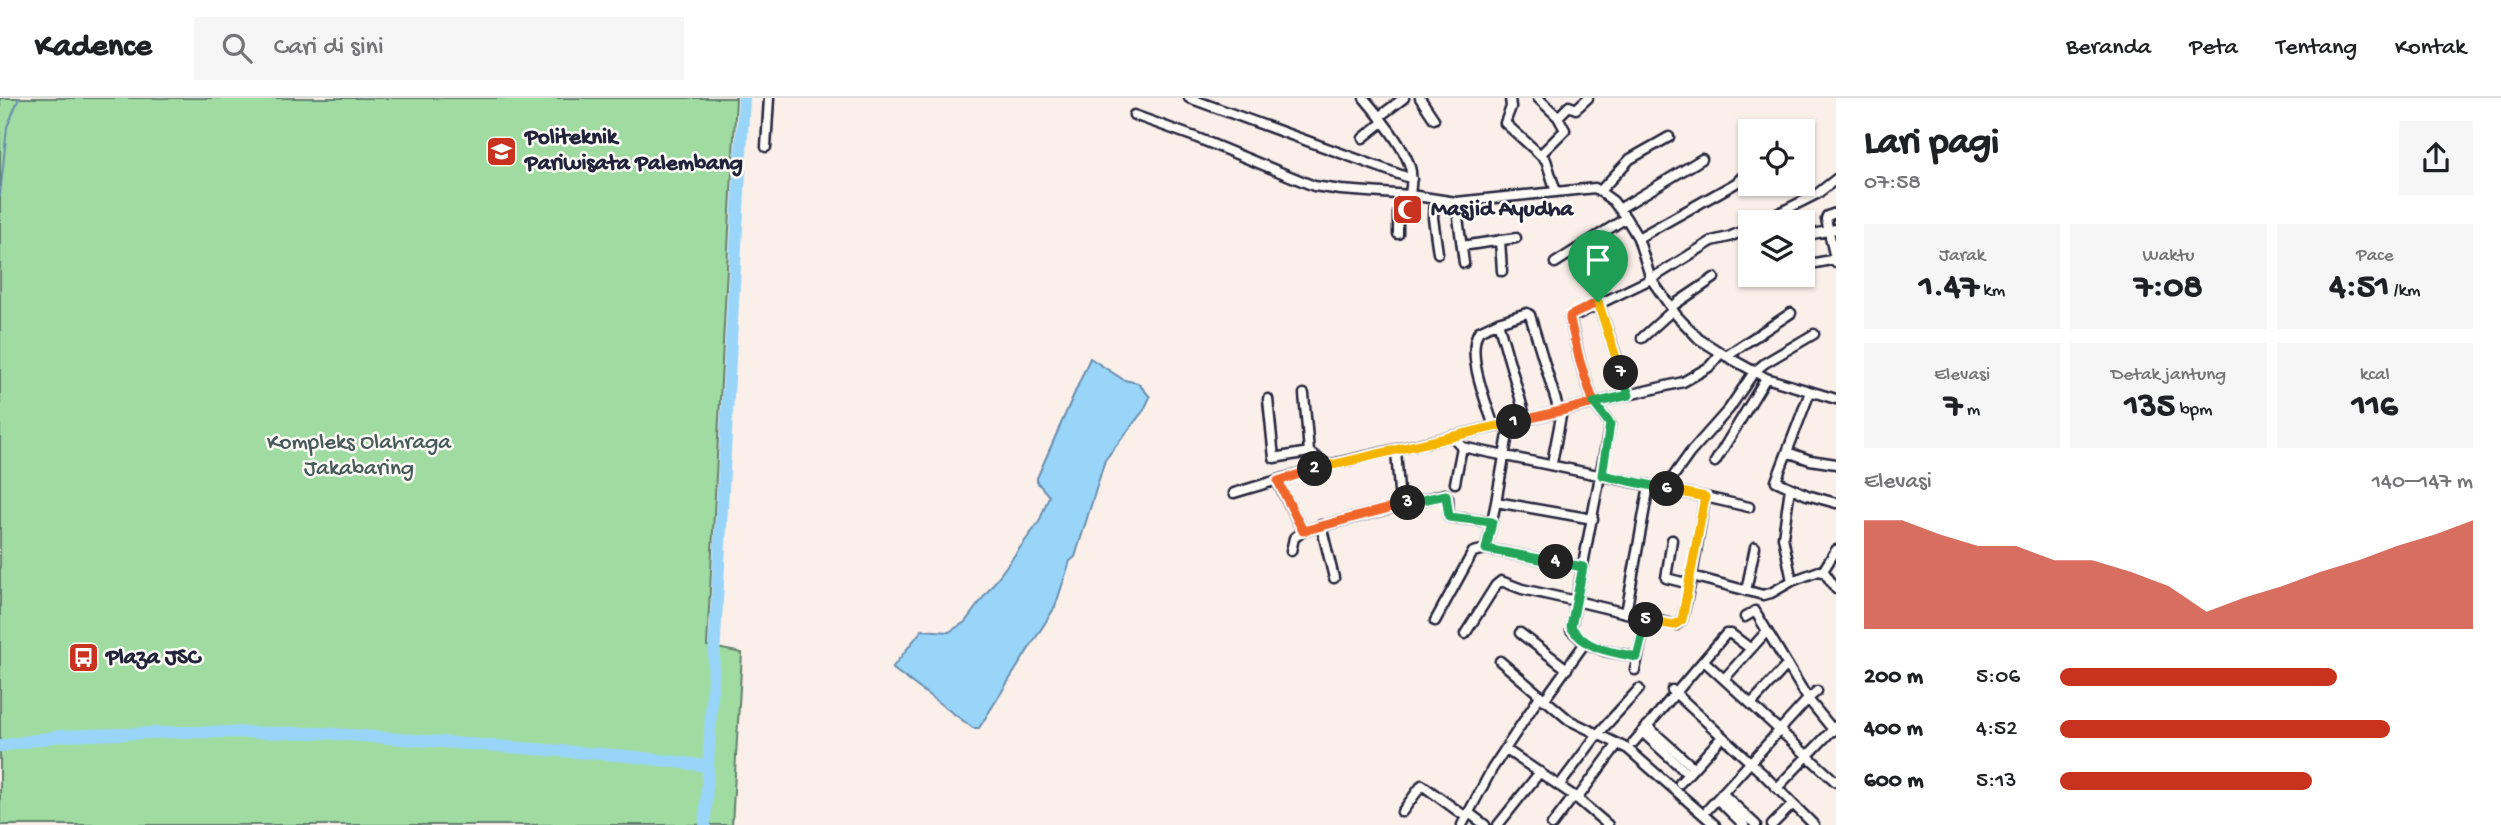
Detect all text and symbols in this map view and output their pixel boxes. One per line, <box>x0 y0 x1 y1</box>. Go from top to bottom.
search box <box>194 17 684 80</box>
text: Kadence <box>35 29 152 67</box>
icon: search <box>218 29 256 67</box>
text: Cari di sini <box>274 33 384 64</box>
text: Beranda <box>2066 34 2151 63</box>
text: Peta <box>2189 34 2238 63</box>
text: Tentang <box>2276 34 2357 63</box>
text: Kontak <box>2395 34 2466 63</box>
map controls <box>1738 119 1815 287</box>
button: locate <box>1738 119 1815 196</box>
button: share <box>2399 121 2473 195</box>
text: Lari pagi <box>1864 122 1999 166</box>
place label: Politeknik Pariwisata Palembang <box>523 125 743 178</box>
school or university icon: Politeknik Pariwisata Palembang <box>485 134 519 168</box>
text: 07:58 <box>1864 170 1921 197</box>
mosque icon: Masjid Ayudha <box>1391 193 1425 227</box>
place label: Masjid Ayudha <box>1431 197 1574 224</box>
button: layers <box>1738 210 1815 287</box>
pin <box>1568 230 1628 302</box>
icon: arrive <box>1579 241 1617 279</box>
text: Jarak <box>1939 245 1985 268</box>
text: Waktu <box>2143 245 2194 268</box>
text: Pace <box>2356 245 2393 268</box>
text: 1.47 <box>1919 268 1979 309</box>
text: 7:08 <box>2134 268 2203 309</box>
text: 4:51 <box>2329 268 2389 309</box>
text: km <box>1979 280 2005 303</box>
text: /km <box>2389 280 2420 303</box>
pin: 7 <box>1604 356 1638 390</box>
text: 7 <box>1616 361 1625 384</box>
text: Elevasi <box>1934 364 1990 387</box>
text: Detak jantung <box>2111 364 2226 387</box>
text: kcal <box>2360 364 2390 387</box>
text: 7 <box>1944 387 1962 428</box>
text: 135 <box>2124 387 2175 428</box>
text: 116 <box>2352 387 2398 428</box>
text: m <box>1962 399 1980 422</box>
text: bpm <box>2175 399 2213 422</box>
pin: 1 <box>1496 404 1532 440</box>
text: 1 <box>1510 410 1517 433</box>
park label: Kompleks Olahraga Jakabaring <box>267 430 452 483</box>
pin: 2 <box>1298 452 1332 486</box>
text: 2 <box>1310 457 1319 480</box>
text: Elevasi <box>1864 469 1932 496</box>
text: 140–147 m <box>2372 469 2473 496</box>
pin: 6 <box>1650 472 1684 506</box>
text: 6 <box>1662 477 1671 500</box>
pin: 3 <box>1390 486 1426 520</box>
text: 3 <box>1403 491 1412 514</box>
pin: 4 <box>1538 545 1574 580</box>
text: 4 <box>1551 550 1560 573</box>
pin: 5 <box>1628 602 1664 638</box>
text: 5 <box>1641 608 1651 631</box>
bus stop icon: Plaza JSC <box>66 641 100 675</box>
place label: Plaza JSC <box>104 645 203 672</box>
text: 200 m <box>1864 664 1923 691</box>
text: 5:06 <box>1976 664 2020 691</box>
text: 400 m <box>1864 716 1923 743</box>
text: 4:52 <box>1976 716 2017 743</box>
text: 600 m <box>1864 768 1924 795</box>
text: 5:13 <box>1976 768 2017 795</box>

